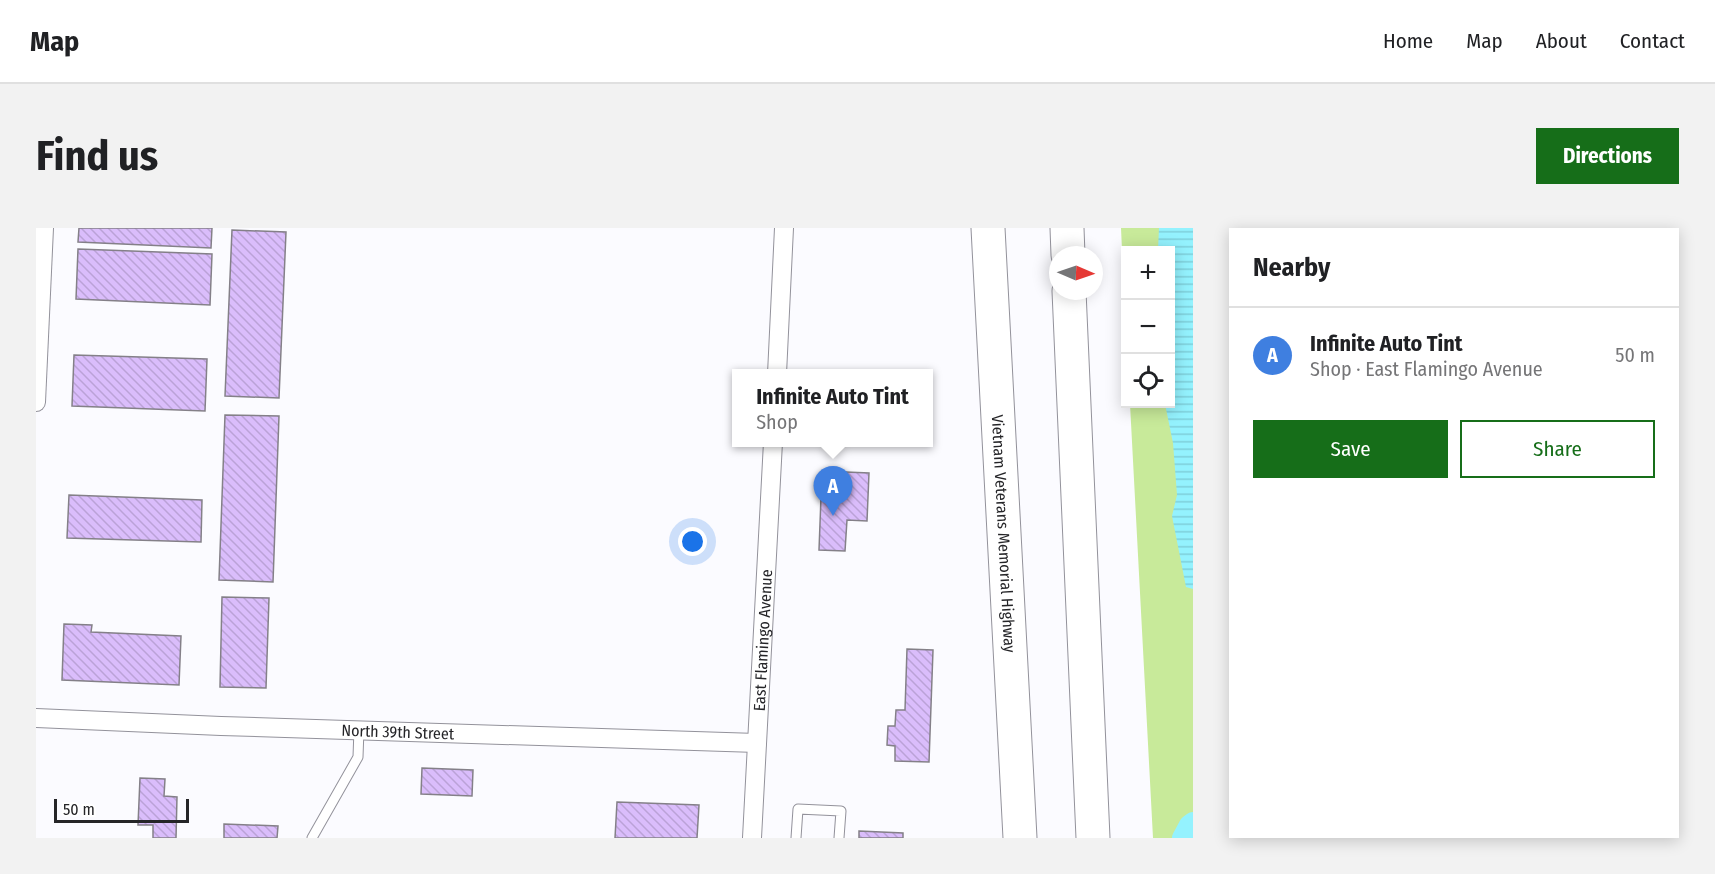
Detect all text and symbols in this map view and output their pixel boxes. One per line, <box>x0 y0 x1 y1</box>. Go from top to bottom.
text: Map <box>30 25 79 58</box>
text: Home <box>1383 28 1433 54</box>
text: Map <box>1466 28 1503 54</box>
text: About <box>1536 28 1587 54</box>
text: Contact <box>1620 28 1685 54</box>
button: Directions <box>1536 128 1679 184</box>
text: Find us <box>36 131 158 181</box>
north arrow <box>1049 246 1103 300</box>
map controls <box>1121 246 1175 408</box>
button: + <box>1121 246 1175 300</box>
text: Nearby <box>1253 252 1330 283</box>
button: − <box>1121 300 1175 354</box>
text: Infinite Auto Tint <box>1310 330 1463 357</box>
text: A <box>1267 343 1278 367</box>
text: 50 m <box>1615 343 1655 367</box>
button: locate <box>1121 354 1175 408</box>
text: Shop · East Flamingo Avenue <box>1310 357 1543 381</box>
popup <box>732 369 933 447</box>
text: Infinite Auto Tint <box>756 383 909 410</box>
text: Shop <box>756 410 798 434</box>
street label: Vietnam Veterans Memorial Highway <box>988 414 1020 654</box>
button: Save <box>1253 420 1448 478</box>
button: Share <box>1460 420 1655 478</box>
pin: A <box>814 466 852 516</box>
your location <box>678 527 707 556</box>
street label: East Flamingo Avenue <box>749 569 776 712</box>
street label: North 39th Street <box>341 720 455 743</box>
scale bar <box>54 796 189 824</box>
text: 50 m <box>63 800 95 819</box>

